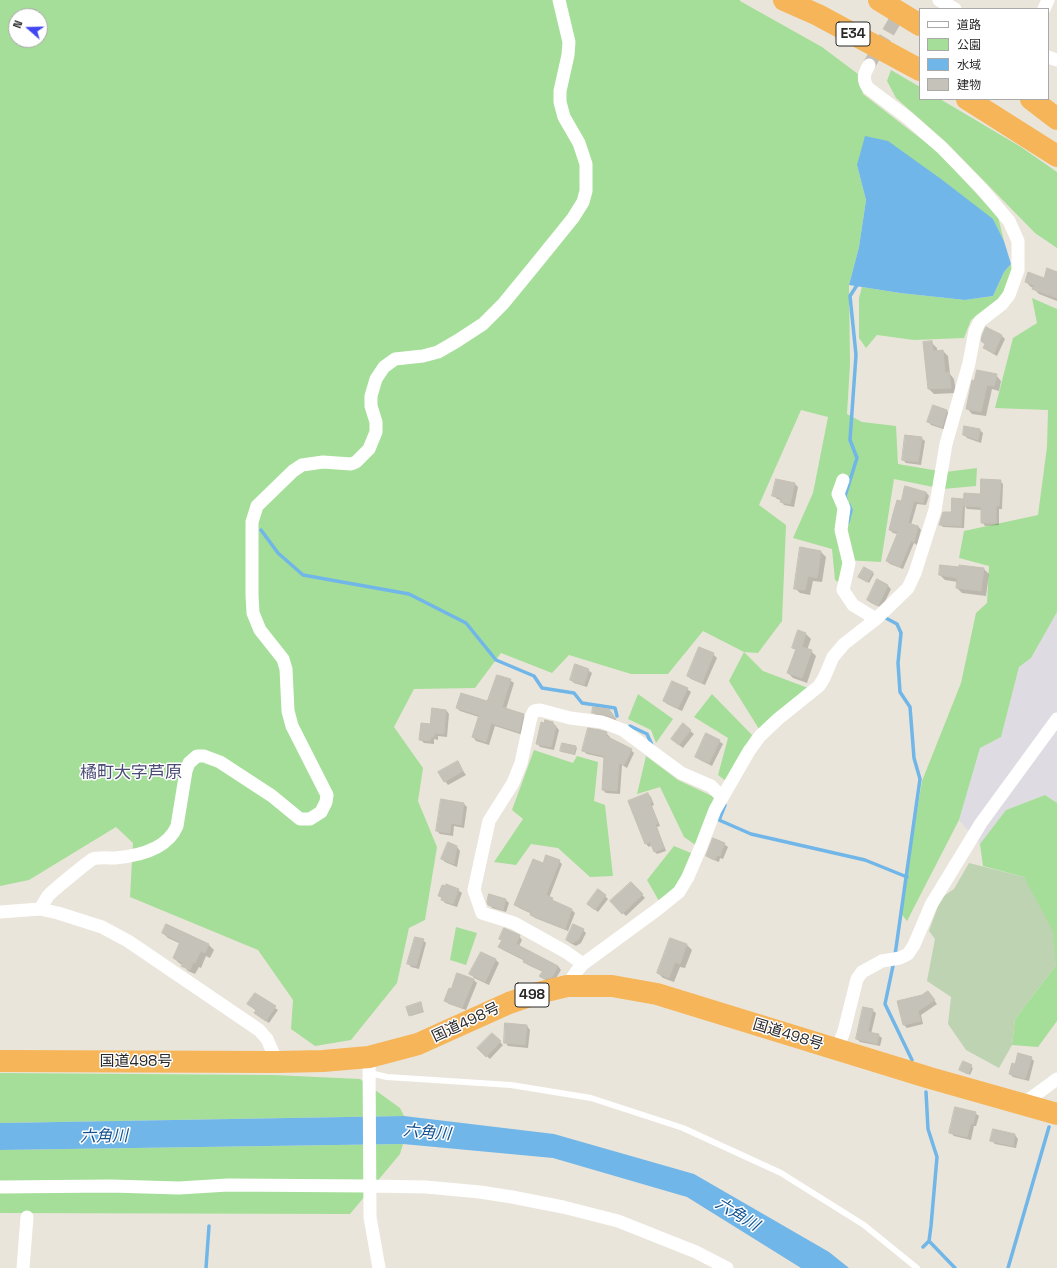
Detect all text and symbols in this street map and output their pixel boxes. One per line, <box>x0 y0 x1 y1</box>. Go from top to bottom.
north arrow <box>8 8 48 48</box>
legend <box>919 8 1049 100</box>
text: 道路 <box>957 17 981 33</box>
text: N <box>10 18 26 30</box>
road number: E34 <box>836 22 870 46</box>
text: 公園 <box>957 37 981 53</box>
text: 水域 <box>957 57 981 73</box>
text: 建物 <box>957 77 981 93</box>
district label: 橘町大字芦原 <box>80 763 182 783</box>
road number: 498 <box>515 983 549 1007</box>
street label: 国道498号 <box>429 999 503 1047</box>
street label: 国道498号 <box>751 1016 825 1054</box>
street label: 国道498号 <box>100 1053 172 1071</box>
water label: 六角川 <box>402 1121 452 1145</box>
water label: 六角川 <box>80 1127 128 1147</box>
water label: 六角川 <box>711 1194 763 1236</box>

